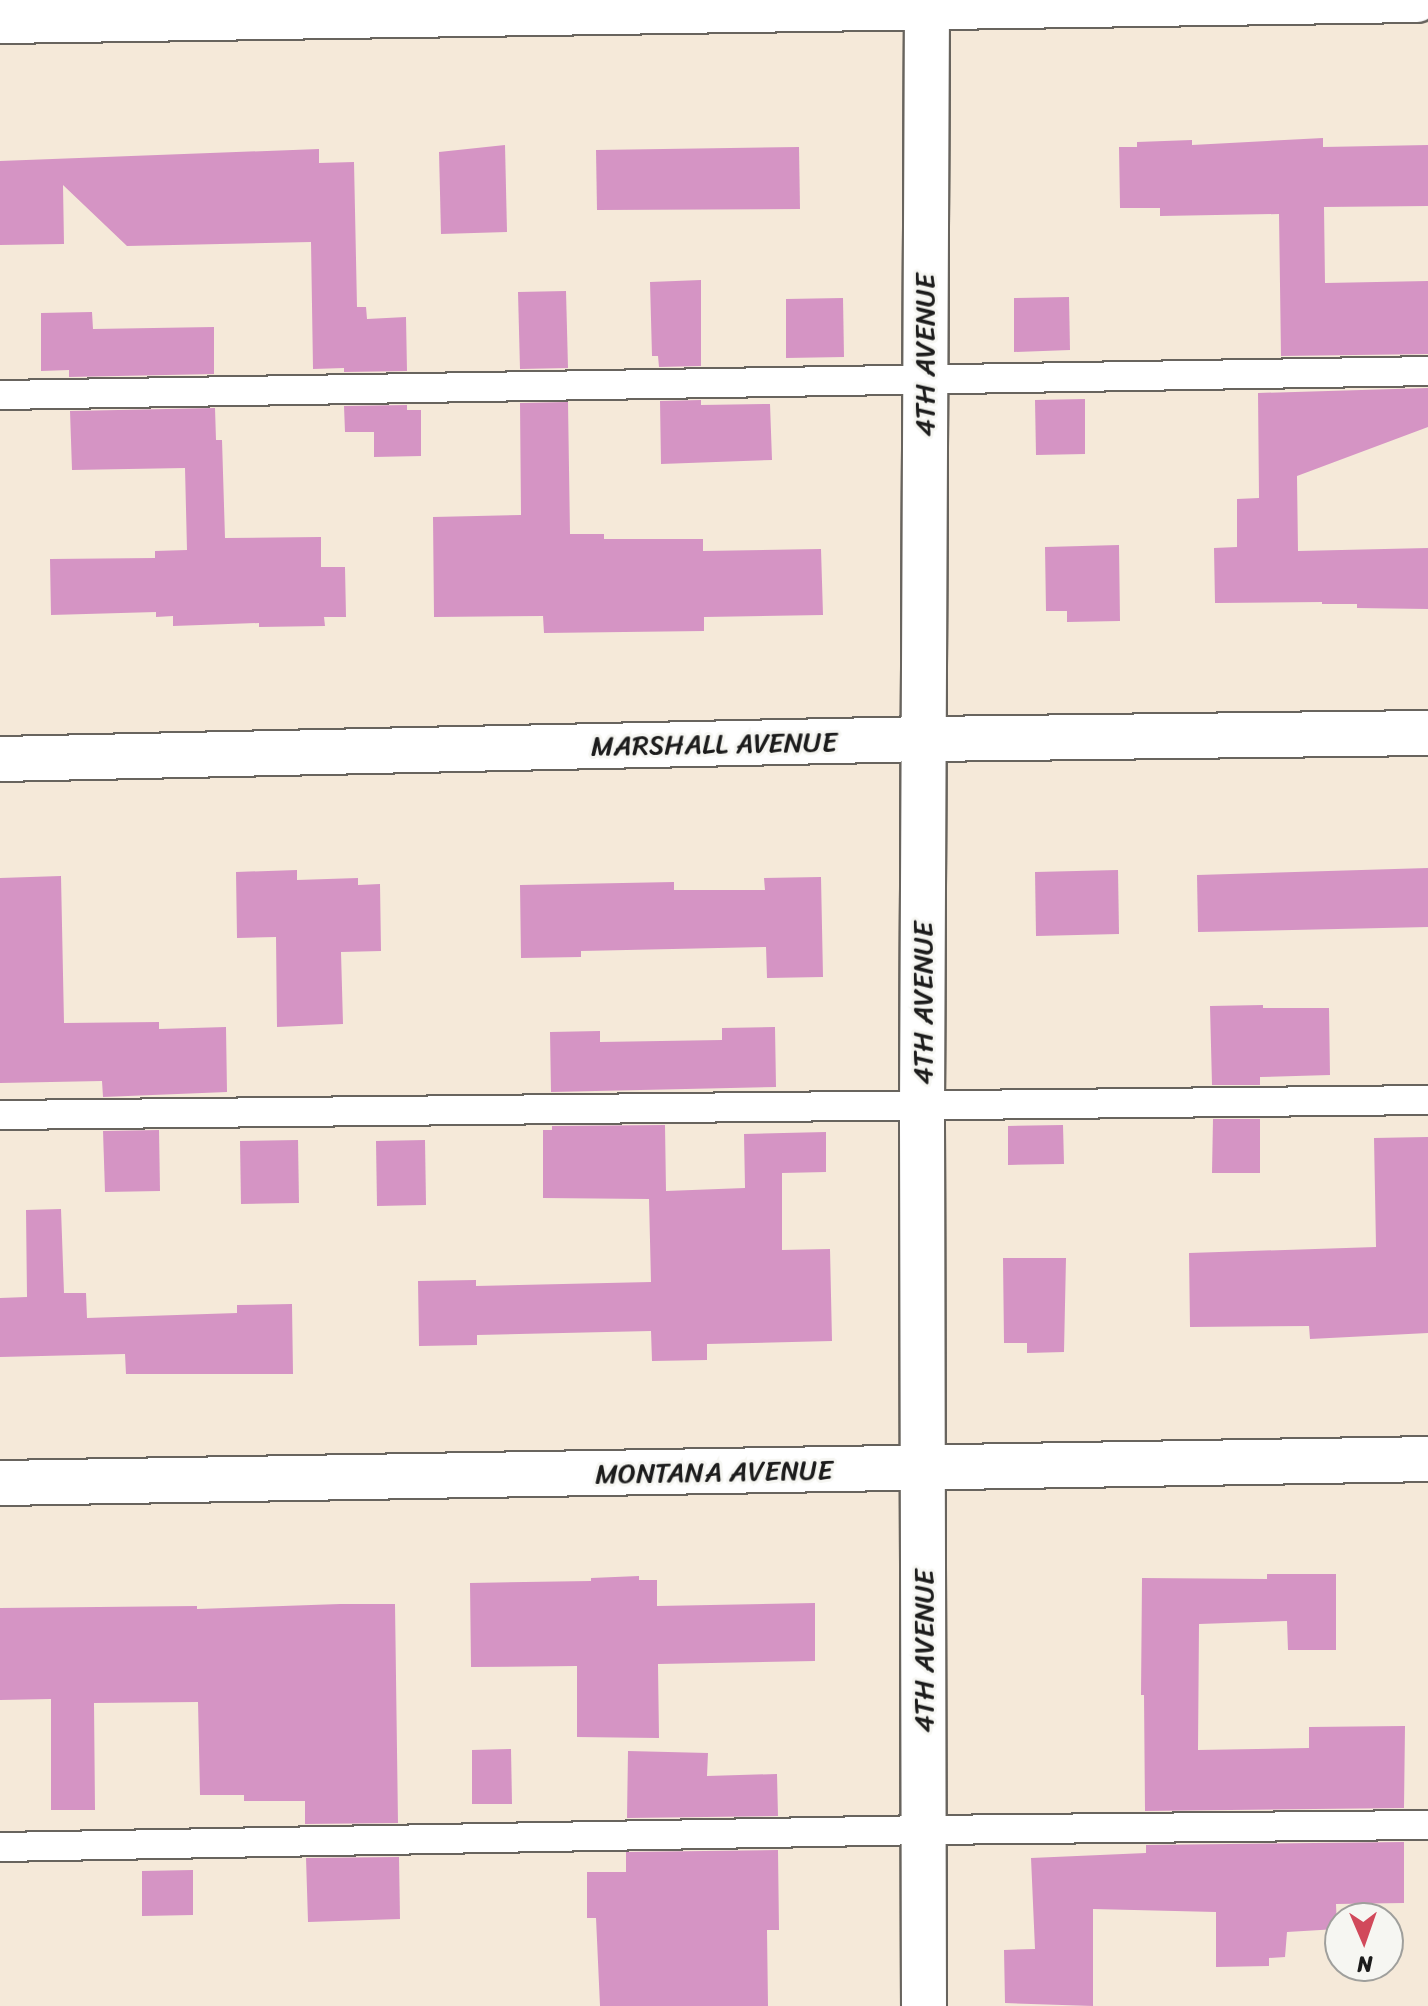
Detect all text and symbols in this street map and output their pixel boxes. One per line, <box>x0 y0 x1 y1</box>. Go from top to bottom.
street label: 4TH AVENUE <box>908 273 942 437</box>
street label: MARSHALL AVENUE <box>590 725 838 763</box>
street label: 4TH AVENUE <box>906 921 940 1085</box>
street label: MONTANA AVENUE <box>595 1453 833 1491</box>
street label: 4TH AVENUE <box>907 1569 941 1733</box>
north arrow <box>1324 1902 1404 1982</box>
text: N <box>1356 1945 1373 1984</box>

